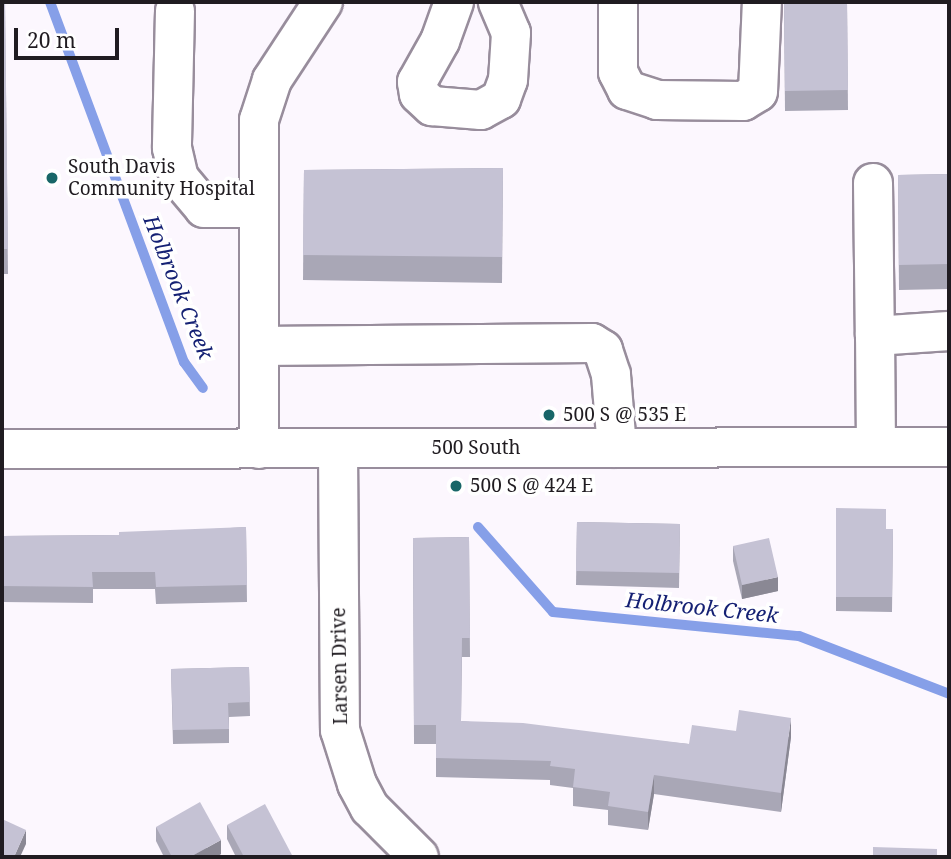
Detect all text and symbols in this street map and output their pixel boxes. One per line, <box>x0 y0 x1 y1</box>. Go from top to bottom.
scale bar <box>18 14 122 58</box>
text: 20 m <box>27 26 76 54</box>
place label: South Davis Community Hospital <box>68 156 255 200</box>
marker: South Davis Community Hospital <box>42 168 62 188</box>
water label: Holbrook Creek <box>139 211 219 363</box>
place label: 500 S @ 535 E <box>563 404 686 426</box>
marker: 500 S @ 535 E <box>541 407 557 423</box>
street label: 500 South <box>432 437 520 459</box>
place label: 500 S @ 424 E <box>470 475 593 497</box>
marker: 500 S @ 424 E <box>448 478 464 494</box>
water label: Holbrook Creek <box>625 586 779 628</box>
street label: Larsen Drive <box>328 607 352 725</box>

